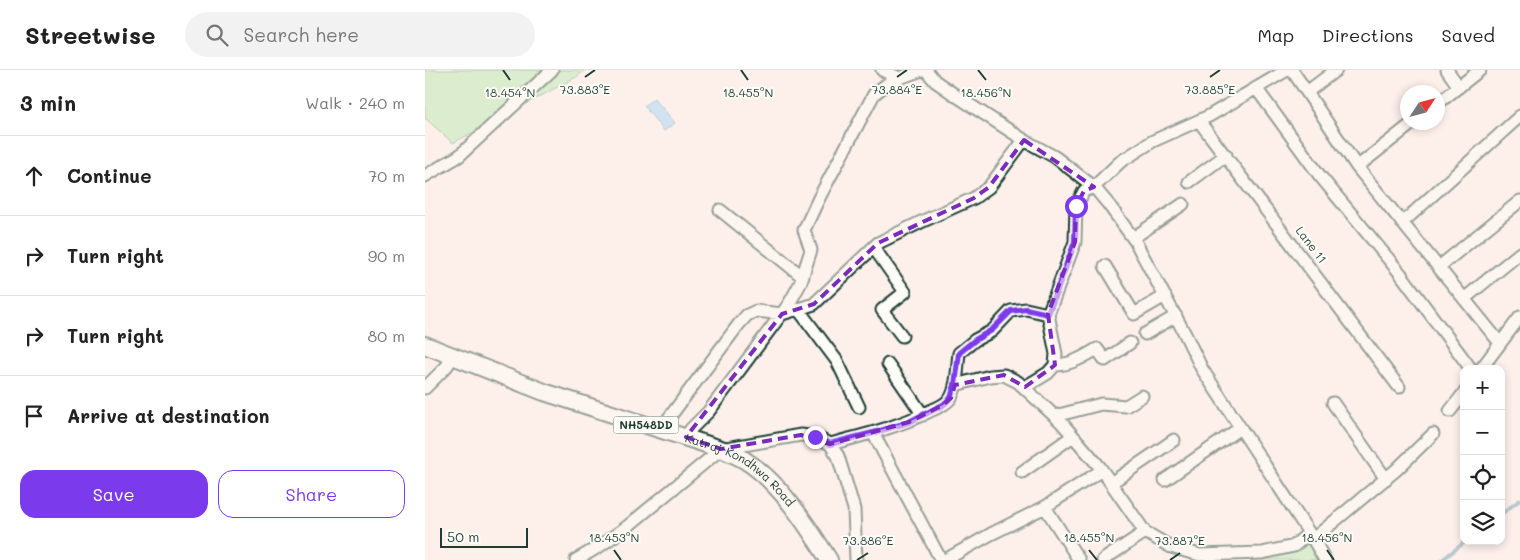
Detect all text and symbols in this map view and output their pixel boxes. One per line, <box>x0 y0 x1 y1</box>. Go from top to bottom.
search box <box>185 12 535 57</box>
text: Streetwise <box>25 19 155 50</box>
icon: search <box>203 21 231 49</box>
text: Search here <box>243 22 359 47</box>
text: Map <box>1257 23 1294 47</box>
text: Directions <box>1322 23 1414 47</box>
text: Saved <box>1442 23 1495 47</box>
text: 73.883°E <box>560 81 610 97</box>
text: 73.884°E <box>872 81 922 97</box>
text: 73.885°E <box>1185 81 1235 97</box>
text: 18.454°N <box>485 84 535 100</box>
text: 18.455°N <box>723 84 773 100</box>
text: 18.456°N <box>961 84 1011 100</box>
north arrow <box>1400 85 1445 130</box>
text: 3 min <box>20 89 76 116</box>
text: Walk · 240 m <box>305 92 405 113</box>
icon: ahead <box>20 162 48 190</box>
text: Continue <box>67 163 152 188</box>
text: 70 m <box>368 165 405 186</box>
route start <box>1065 195 1088 218</box>
street label: Lane 11 <box>1293 223 1331 266</box>
icon: right <box>20 242 48 270</box>
text: Turn right <box>67 243 164 268</box>
text: 90 m <box>368 245 405 266</box>
icon: right <box>20 322 48 350</box>
text: Turn right <box>67 323 164 348</box>
text: 80 m <box>368 325 405 346</box>
map controls <box>1460 365 1505 545</box>
button: + <box>1460 365 1505 410</box>
icon: arrive <box>20 402 48 430</box>
text: Arrive at destination <box>67 403 270 428</box>
button: − <box>1460 410 1505 455</box>
road number: NH548DD <box>613 416 679 434</box>
route end <box>804 426 827 449</box>
street label: Katraj-Kondhwa Road <box>683 429 799 510</box>
button: locate <box>1460 455 1505 500</box>
button: Save <box>20 470 208 518</box>
button: Share <box>218 470 405 518</box>
button: layers <box>1460 500 1505 545</box>
scale bar <box>440 525 527 548</box>
text: 50 m <box>447 527 479 546</box>
text: 18.453°N <box>589 529 639 545</box>
text: 18.455°N <box>1064 529 1114 545</box>
text: 18.456°N <box>1302 529 1352 545</box>
text: 73.886°E <box>843 532 893 548</box>
text: 73.887°E <box>1155 532 1205 548</box>

